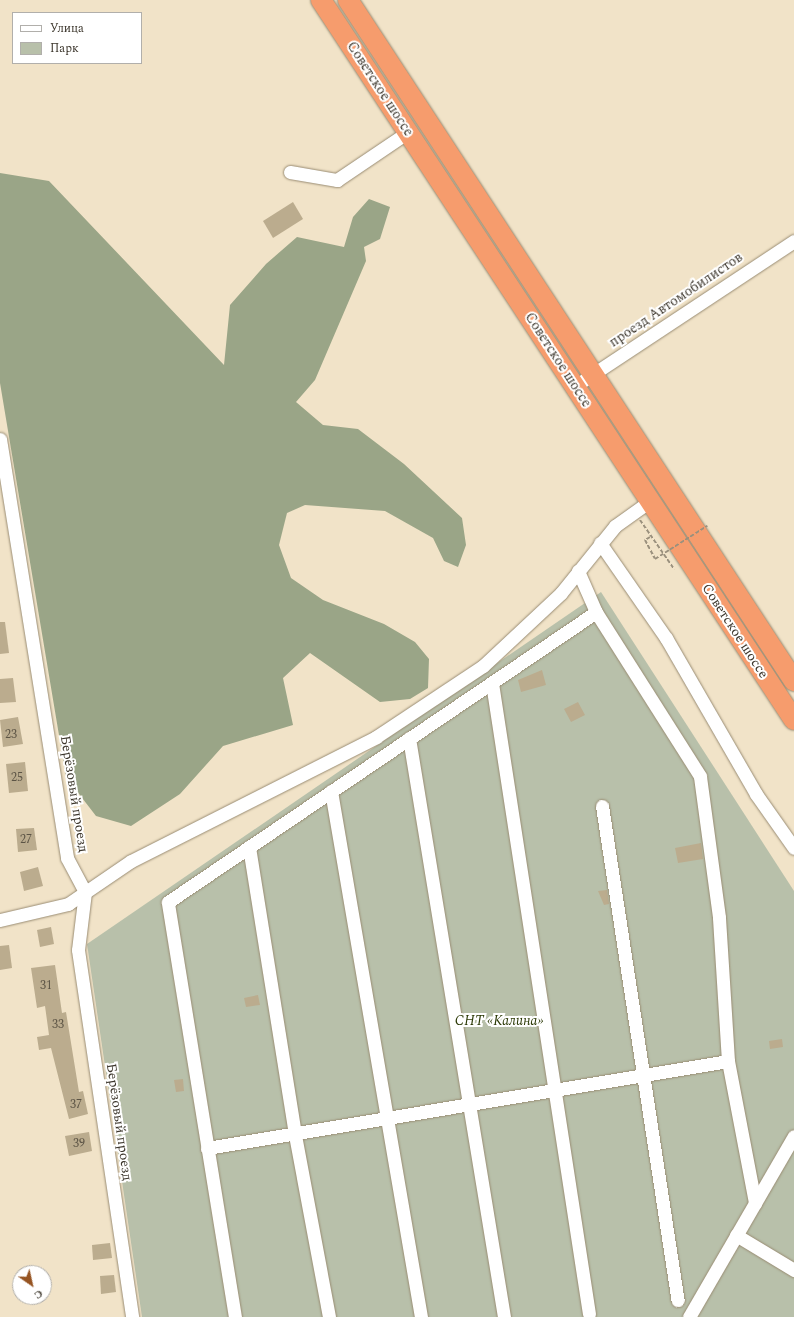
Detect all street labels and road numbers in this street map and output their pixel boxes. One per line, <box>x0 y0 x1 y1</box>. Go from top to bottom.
street label: Советское шоссе <box>343 38 417 140</box>
street label: проезд Автомобилистов <box>606 249 746 351</box>
street label: Советское шоссе <box>521 309 595 411</box>
street label: Советское шоссе <box>698 580 772 682</box>
street label: Берёзовый проезд <box>56 734 92 854</box>
street label: Берёзовый проезд <box>102 1062 136 1182</box>

